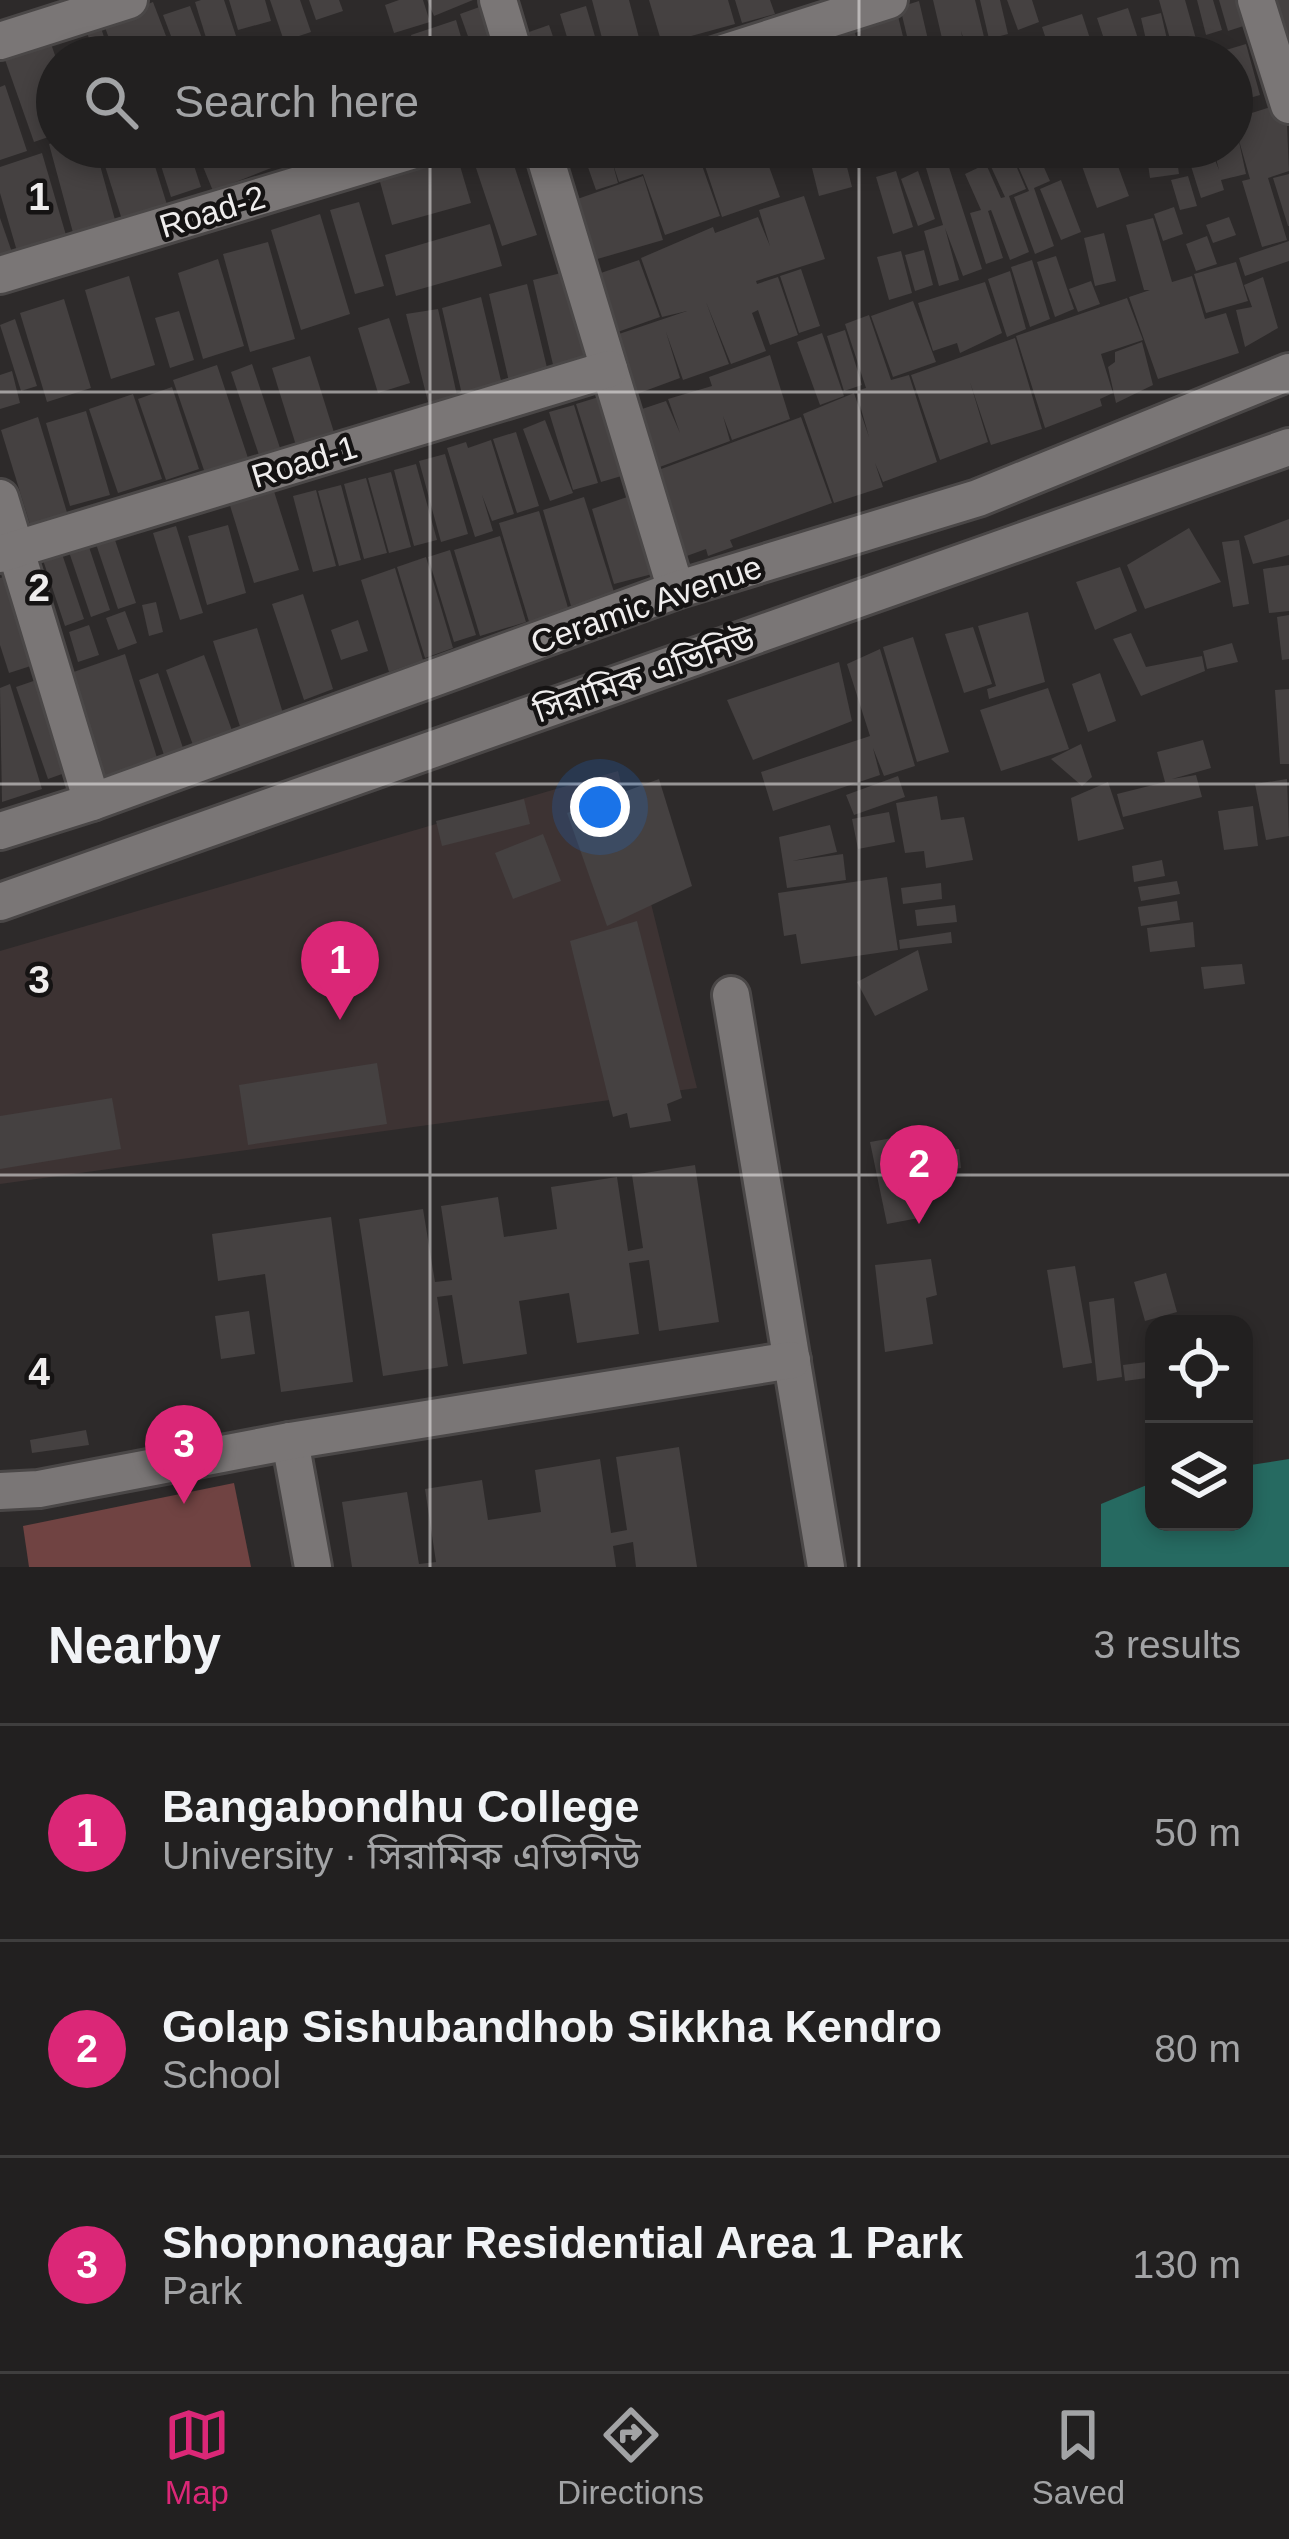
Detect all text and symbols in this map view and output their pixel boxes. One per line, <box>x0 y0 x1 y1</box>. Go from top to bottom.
search box <box>36 36 1253 168</box>
icon: search <box>78 69 144 135</box>
text: Search here <box>174 76 419 127</box>
text: 1 <box>28 175 50 218</box>
street label: Road-2 <box>155 178 269 245</box>
street label: Road-1 <box>247 428 361 495</box>
street label: Ceramic Avenue <box>526 548 766 661</box>
text: 2 <box>28 566 50 609</box>
street label: সিরামিক এভিনিউ <box>528 618 760 730</box>
your location <box>570 777 630 837</box>
pin: 1 <box>301 921 379 1020</box>
text: 3 <box>28 958 50 1001</box>
pin: 2 <box>880 1125 958 1224</box>
map controls <box>1145 1315 1253 1531</box>
button: locate <box>1145 1315 1253 1423</box>
text: 4 <box>28 1350 50 1393</box>
pin: 3 <box>145 1405 223 1504</box>
button: layers <box>1145 1423 1253 1531</box>
text: Nearby <box>48 1617 221 1674</box>
text: 3 results <box>1094 1623 1241 1666</box>
text: Bangabondhu College <box>162 1781 640 1832</box>
text: 1 <box>76 1811 98 1854</box>
text: 50 m <box>1154 1811 1241 1854</box>
text: University · সিরামিক এভিনিউ <box>162 1834 641 1877</box>
text: Golap Sishubandhob Sikkha Kendro <box>162 2001 942 2052</box>
text: 2 <box>76 2027 98 2070</box>
text: 80 m <box>1154 2027 1241 2070</box>
text: School <box>162 2053 281 2096</box>
text: Shopnonagar Residential Area 1 Park <box>162 2217 963 2268</box>
text: 3 <box>76 2243 98 2286</box>
text: 130 m <box>1133 2243 1241 2286</box>
text: Park <box>162 2269 242 2312</box>
tab: Map <box>164 2402 230 2512</box>
tab: Directions <box>557 2402 704 2512</box>
tab: Saved <box>1032 2402 1125 2512</box>

